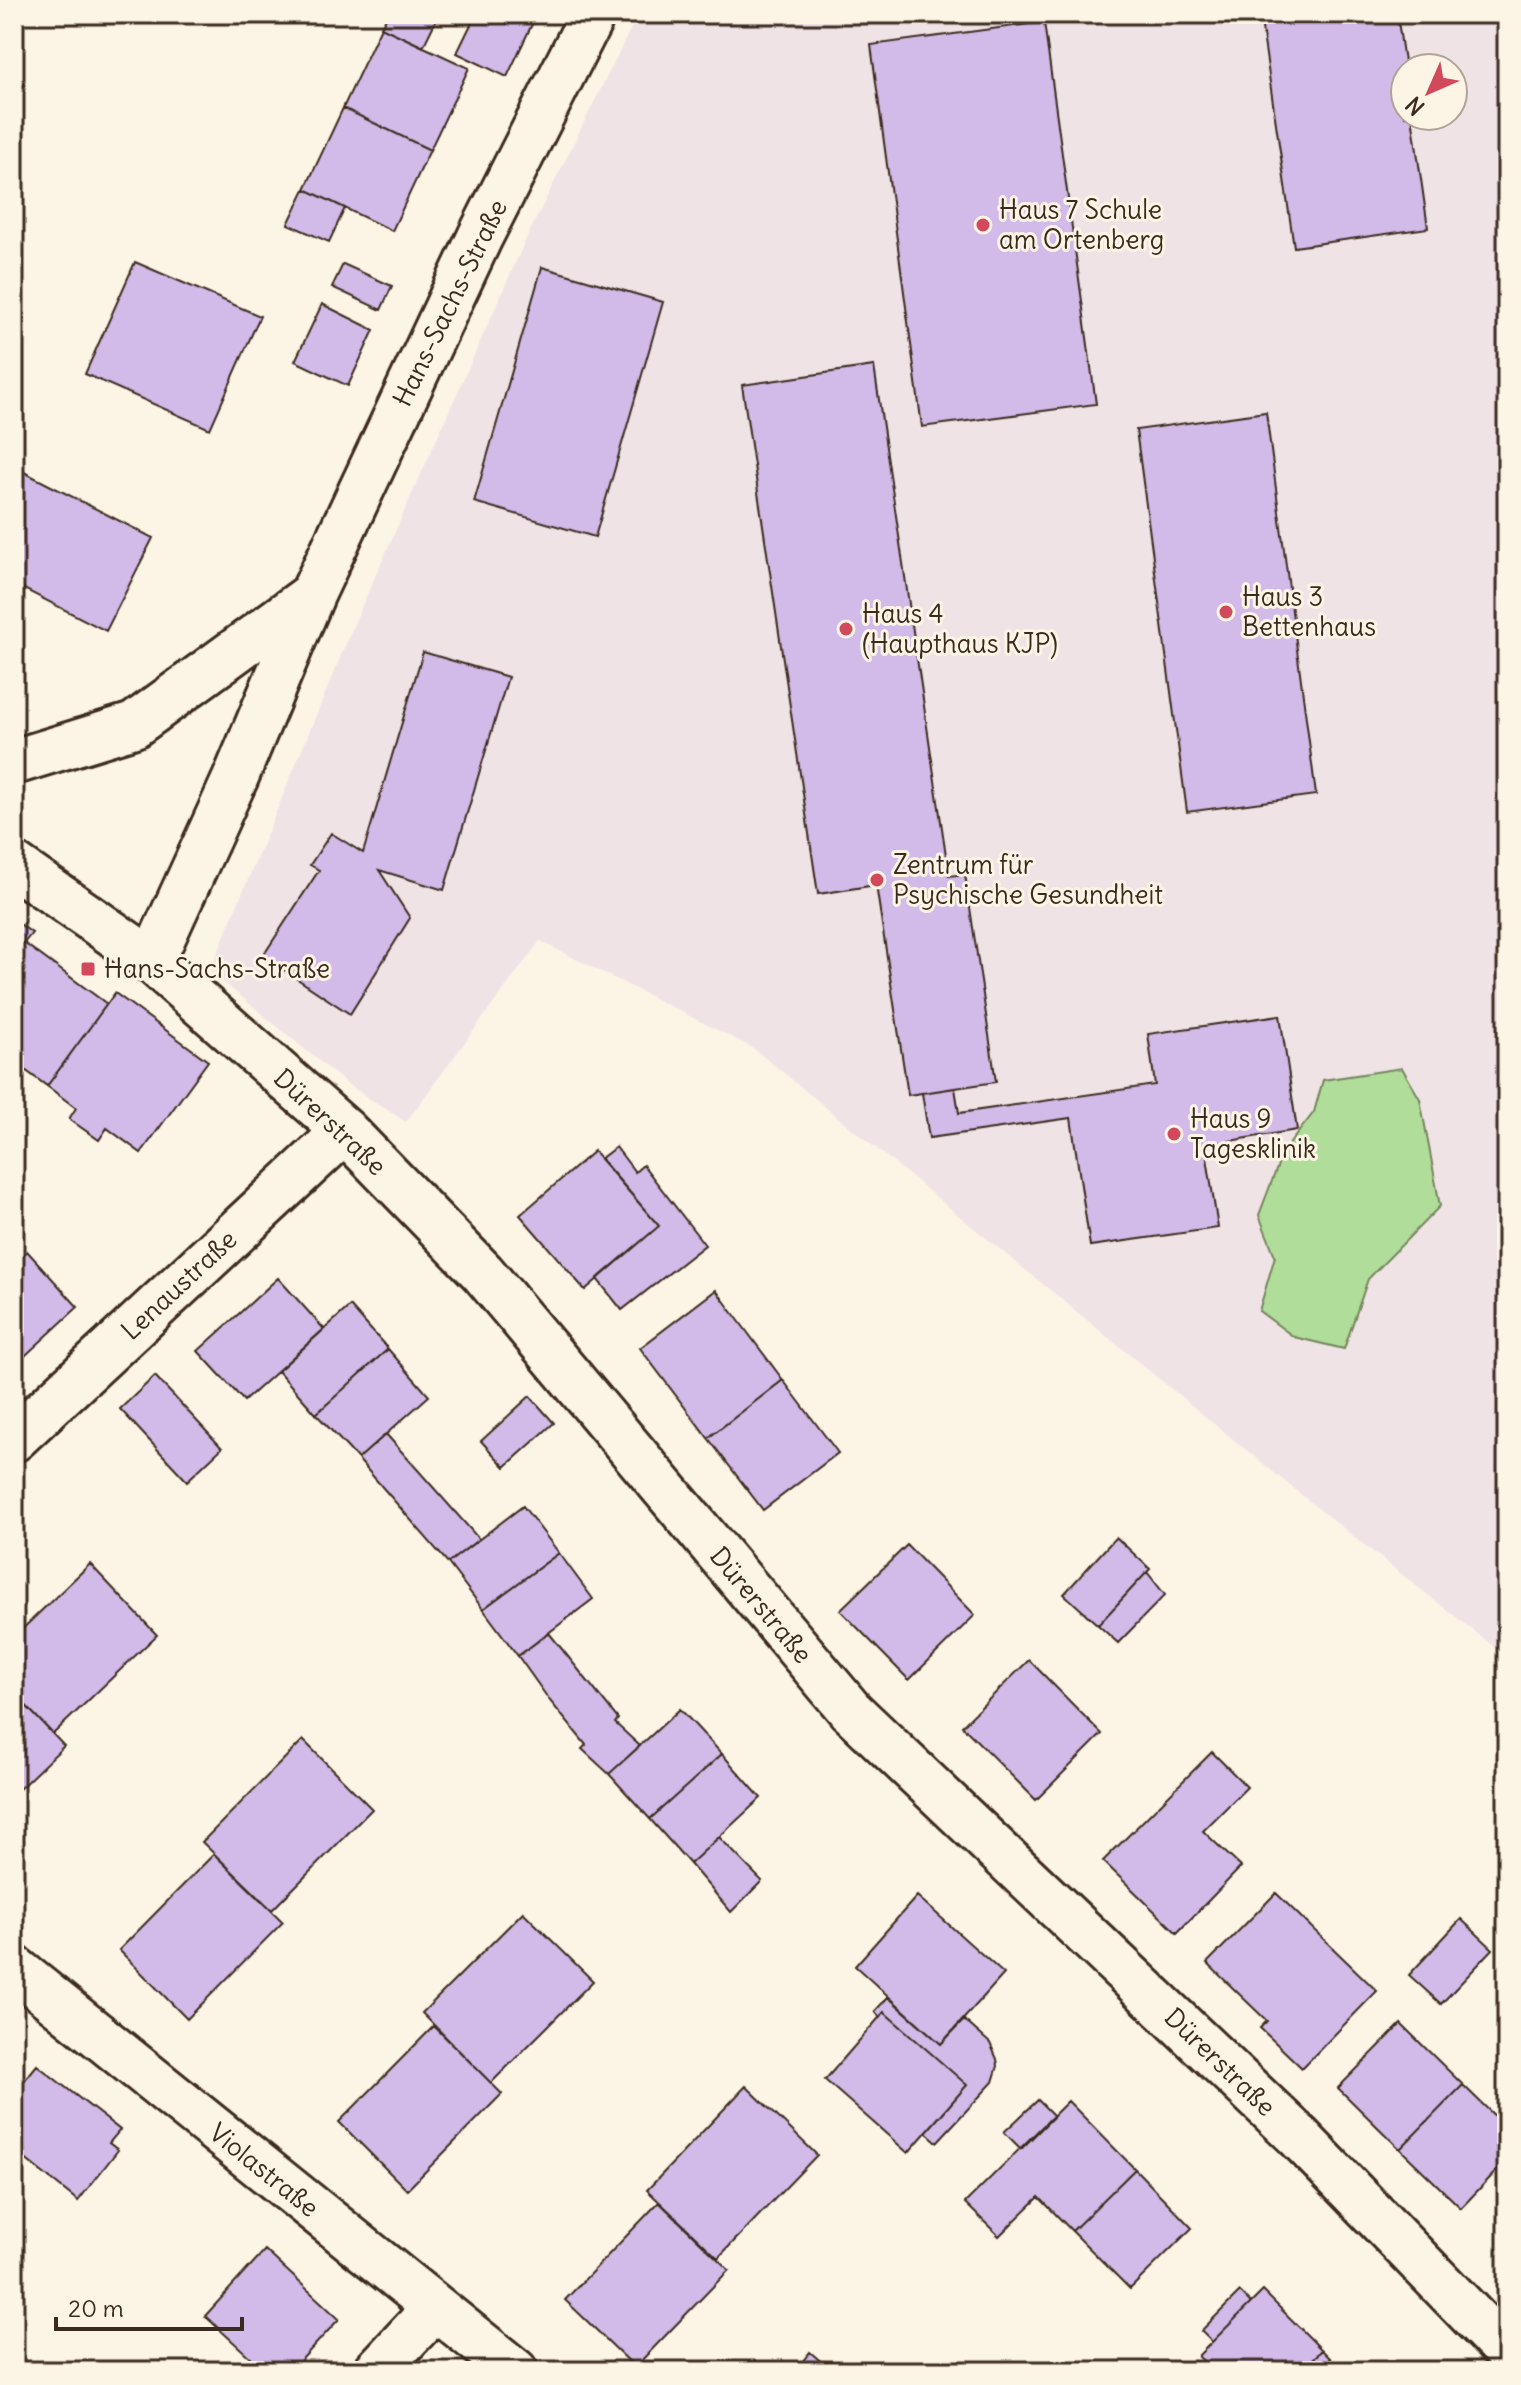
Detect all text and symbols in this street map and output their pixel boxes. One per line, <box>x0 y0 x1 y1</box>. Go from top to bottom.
north arrow <box>1389 52 1469 132</box>
text: N <box>1400 91 1430 121</box>
place label: Haus 7 Schule am Ortenberg <box>999 193 1164 256</box>
street label: Hans-Sachs-Straße <box>385 194 514 412</box>
marker: Haus 7 Schule am Ortenberg <box>974 216 992 234</box>
place label: Haus 3 Bettenhaus <box>1242 580 1376 643</box>
place label: Haus 4 (Haupthaus KJP) <box>862 597 1058 660</box>
marker: Haus 3 Bettenhaus <box>1217 603 1235 621</box>
marker: Haus 4 (Haupthaus KJP) <box>837 620 855 638</box>
place label: Zentrum für Psychische Gesundheit <box>893 848 1163 911</box>
marker: Zentrum für Psychische Gesundheit <box>868 871 886 889</box>
place label: Hans-Sachs-Straße <box>104 952 330 985</box>
marker: Hans-Sachs-Straße <box>79 960 97 978</box>
street label: Dürerstraße <box>267 1061 394 1182</box>
place label: Haus 9 Tagesklinik <box>1190 1102 1316 1165</box>
marker: Haus 9 Tagesklinik <box>1165 1125 1183 1143</box>
street label: Lenaustraße <box>114 1223 243 1347</box>
street label: Dürerstraße <box>703 1540 820 1670</box>
street label: Dürerstraße <box>1158 2000 1283 2123</box>
street label: Violastraße <box>203 2115 326 2224</box>
scale bar <box>56 2281 242 2331</box>
text: 20 m <box>68 2293 124 2323</box>

